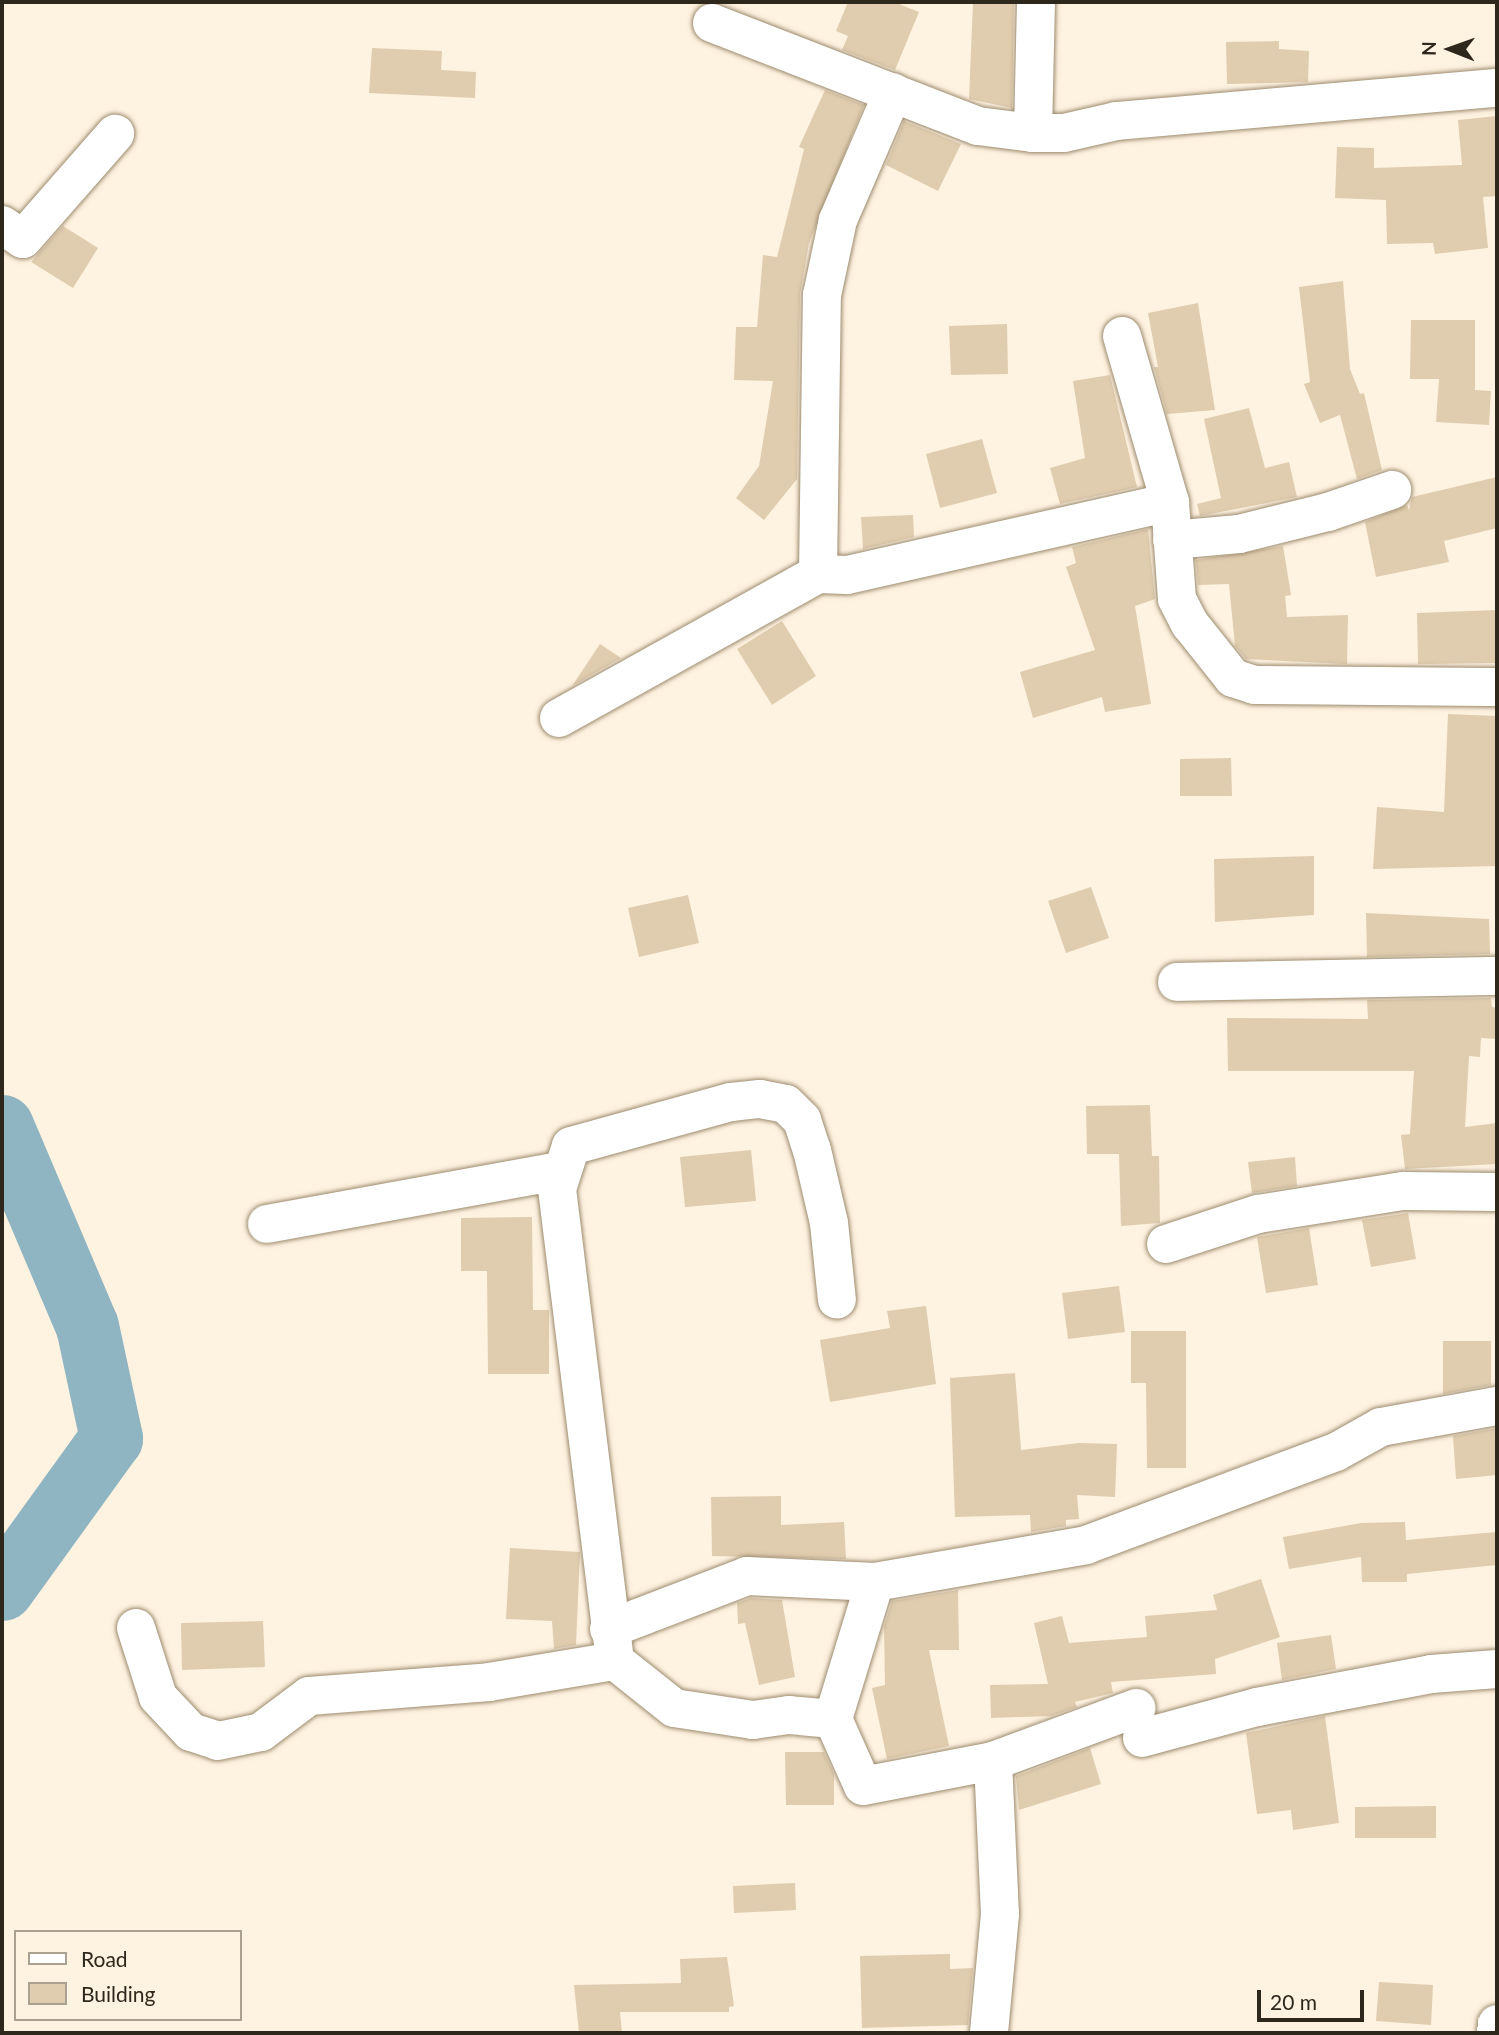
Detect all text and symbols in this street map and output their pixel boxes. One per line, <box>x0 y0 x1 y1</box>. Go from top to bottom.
north arrow <box>1415 14 1485 84</box>
text: N <box>1417 41 1440 56</box>
legend <box>14 1930 242 2021</box>
text: Road <box>81 1946 128 1971</box>
scale bar <box>1261 1976 1368 2020</box>
text: Building <box>81 1981 156 2006</box>
text: 20 m <box>1270 1989 1317 2014</box>

